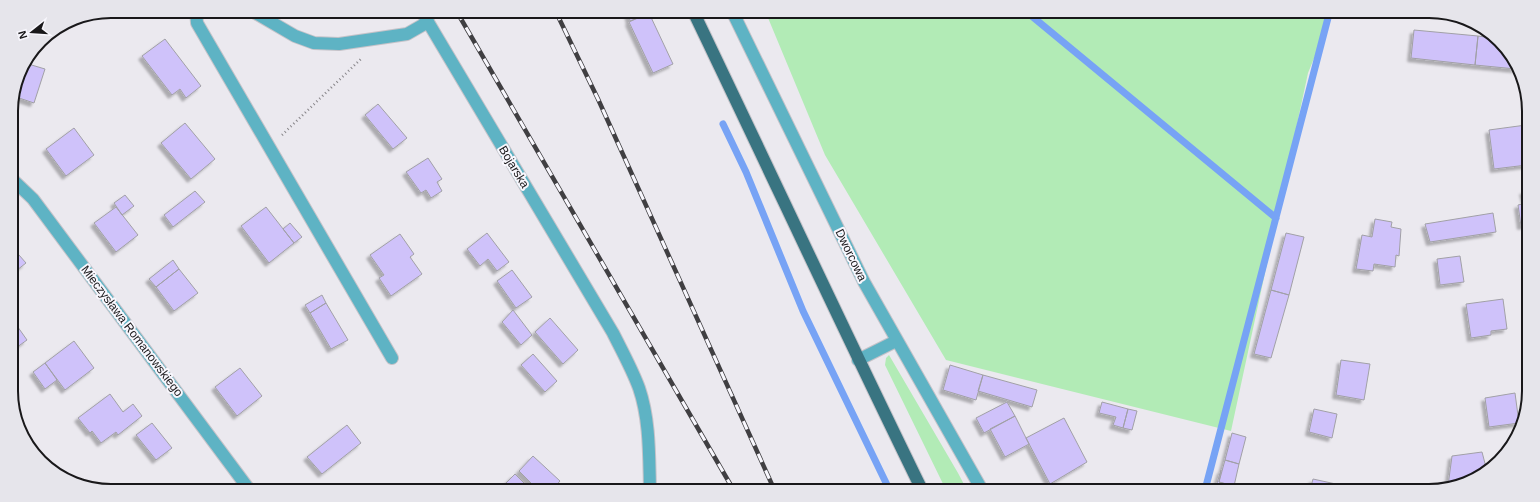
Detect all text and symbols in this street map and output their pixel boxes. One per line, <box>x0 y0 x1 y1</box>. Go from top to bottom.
north arrow <box>12 12 52 52</box>
text: N <box>16 29 29 40</box>
street label: Bojarska <box>496 143 532 191</box>
street label: Dworcowa <box>832 227 870 284</box>
street label: Mieczysława Romanowskiego <box>78 263 186 399</box>

